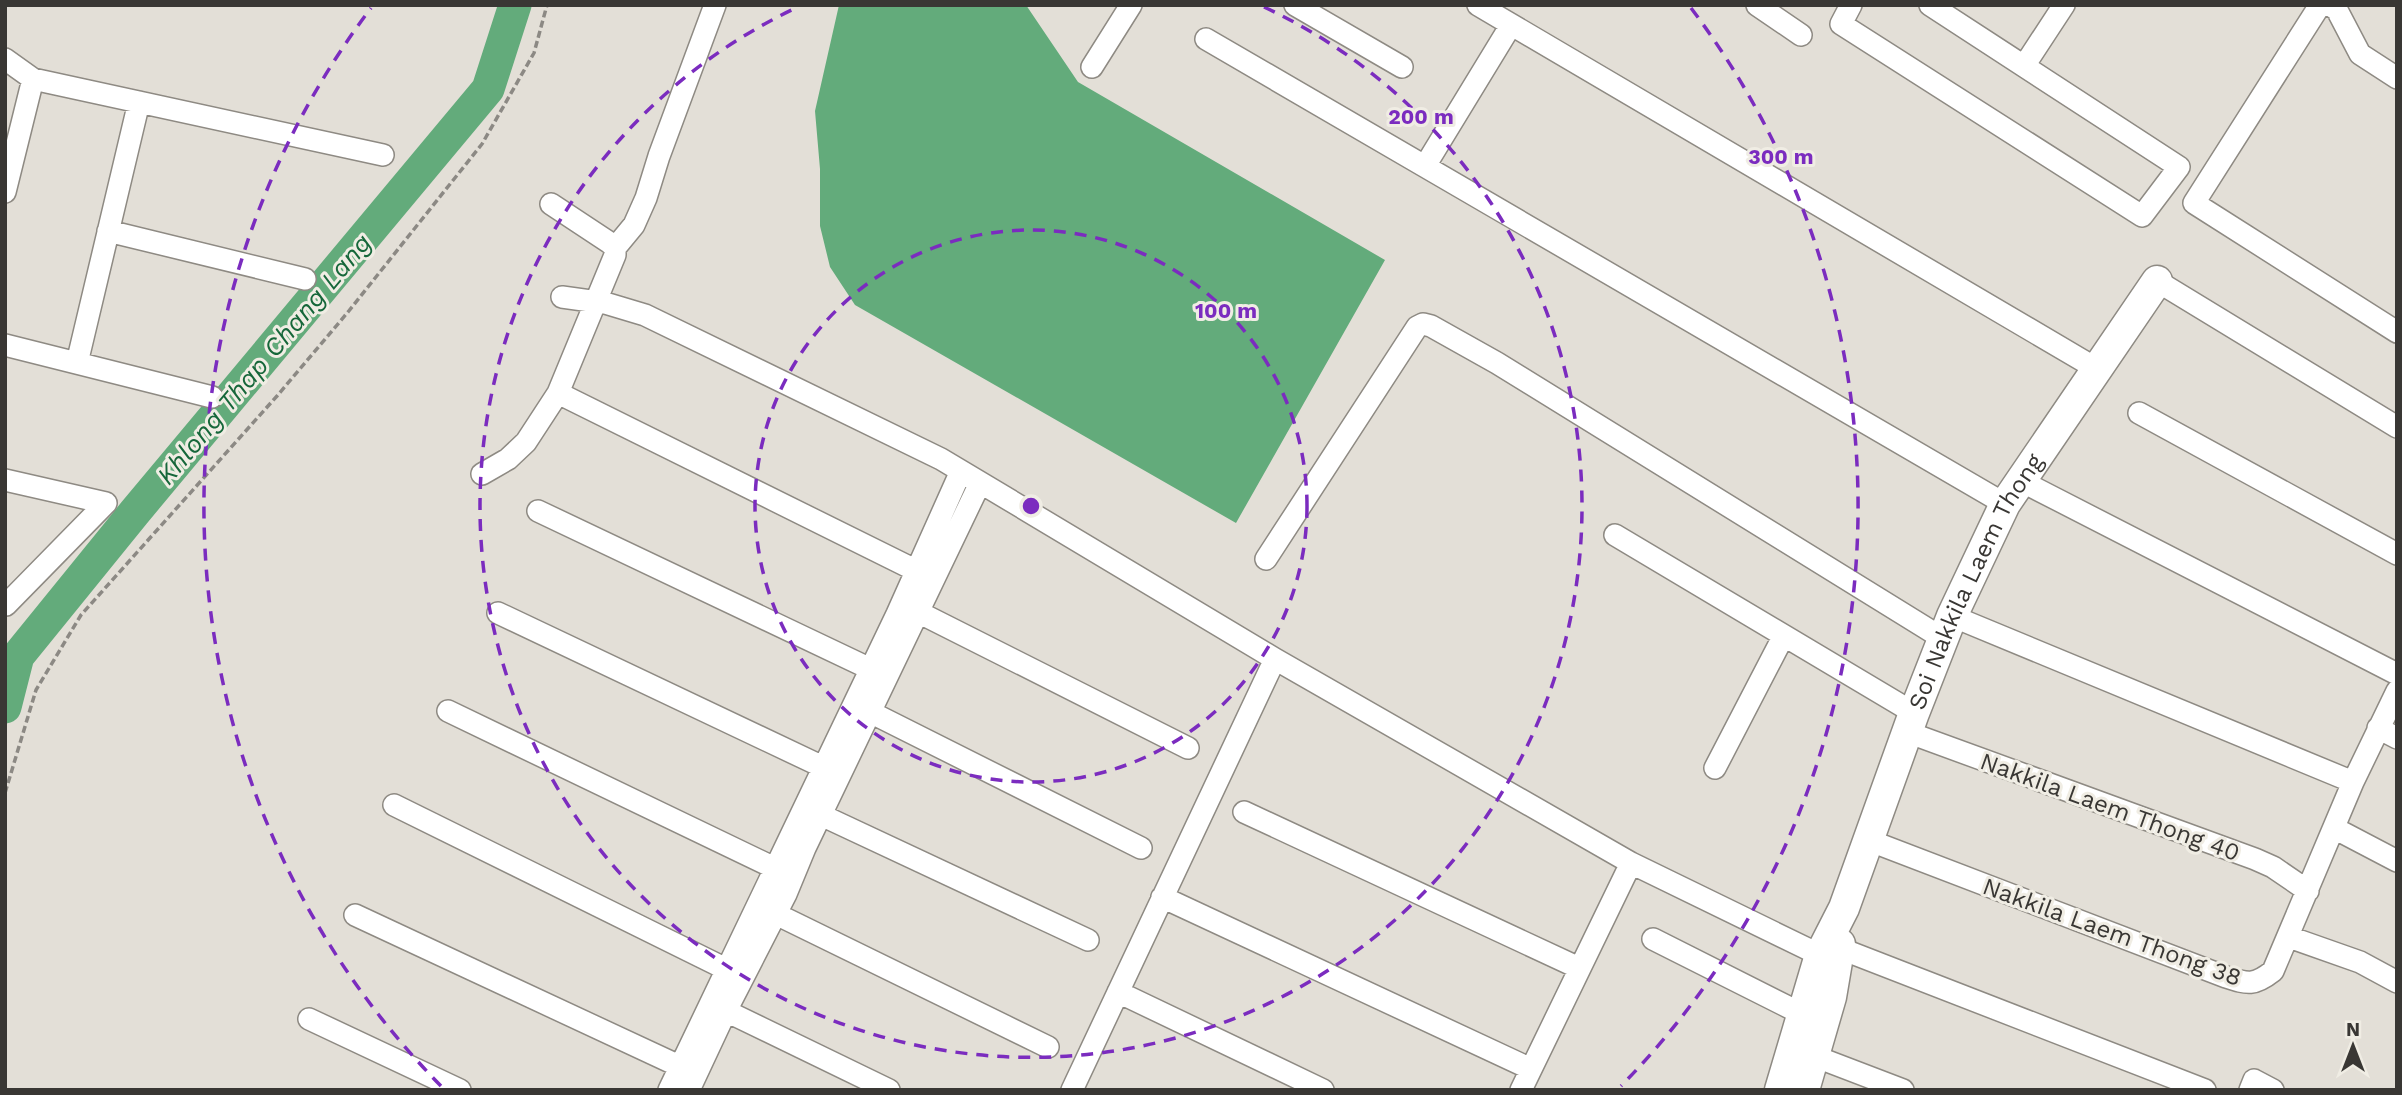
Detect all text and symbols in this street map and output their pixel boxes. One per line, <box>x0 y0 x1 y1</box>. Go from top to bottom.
text: 200 m <box>1388 104 1454 129</box>
text: 300 m <box>1748 144 1814 169</box>
water label: Khlong Thap Chang Lang <box>150 228 378 490</box>
text: 100 m <box>1195 298 1257 323</box>
street label: Soi Nakkila Laem Thong <box>1903 448 2049 714</box>
centre of rings <box>1019 494 1043 518</box>
street label: Nakkila Laem Thong 40 <box>1976 747 2244 867</box>
street label: Nakkila Laem Thong 38 <box>1979 872 2245 992</box>
north arrow <box>2318 1011 2388 1081</box>
text: N <box>2346 1018 2360 1041</box>

